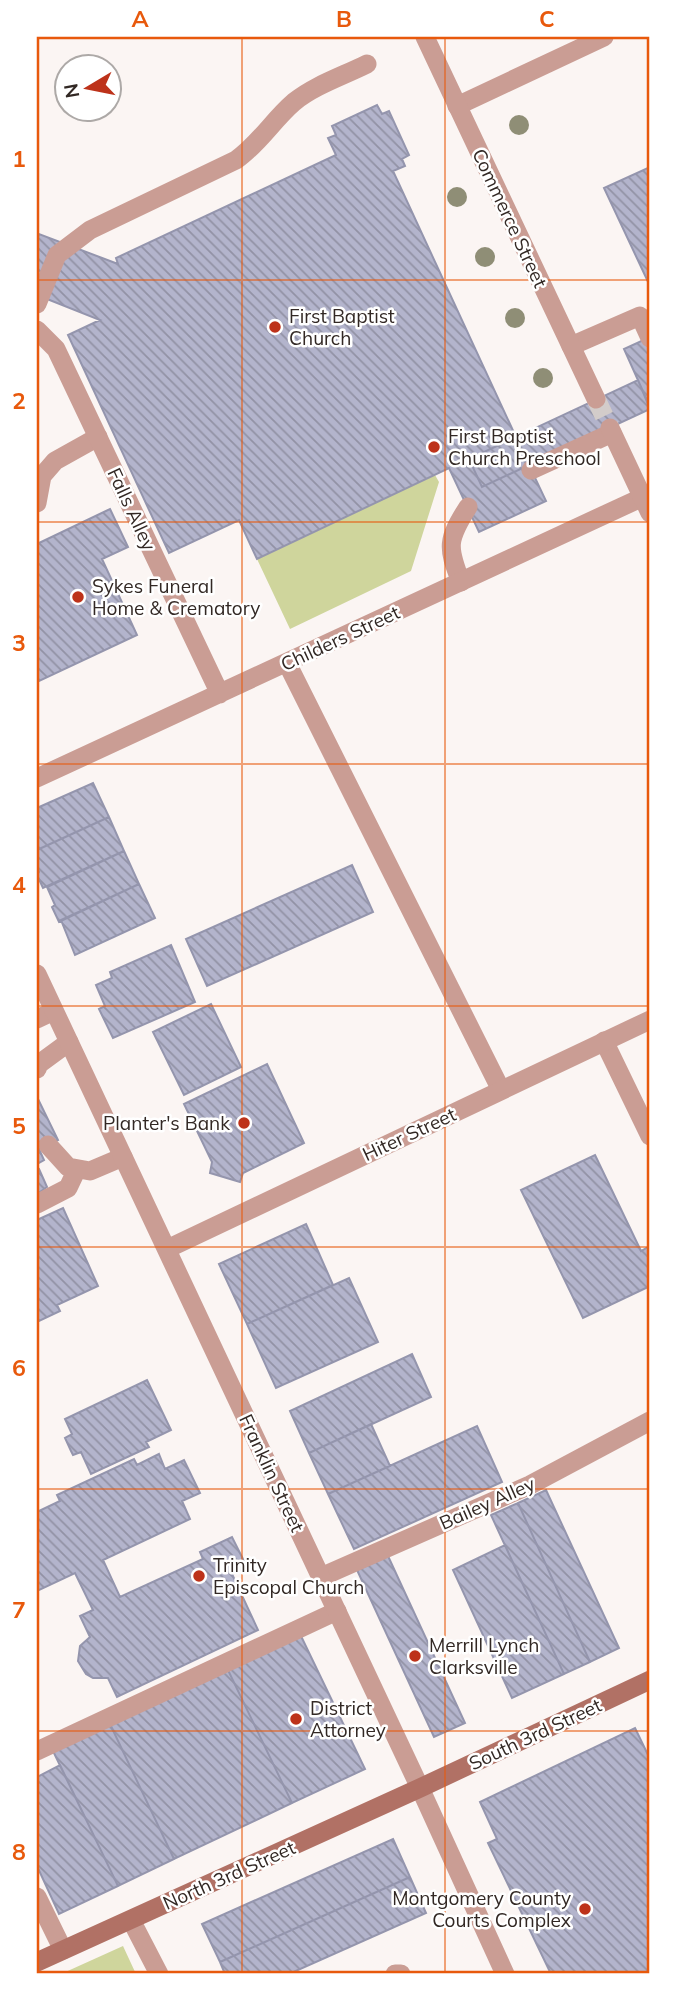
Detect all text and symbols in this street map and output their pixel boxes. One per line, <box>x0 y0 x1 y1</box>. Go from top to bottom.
text: A <box>131 4 149 33</box>
text: B <box>336 4 352 33</box>
text: C <box>539 4 555 33</box>
north arrow <box>52 52 122 122</box>
text: N <box>58 82 84 100</box>
text: 1 <box>12 144 26 173</box>
street label: Commerce Street <box>467 145 553 292</box>
place label: First Baptist Church <box>289 304 395 350</box>
marker: First Baptist Church <box>267 319 283 335</box>
text: 2 <box>12 386 26 415</box>
place label: First Baptist Church Preschool <box>448 424 601 470</box>
marker: First Baptist Church Preschool <box>426 439 442 455</box>
street label: Falls Alley <box>102 464 162 554</box>
place label: Sykes Funeral Home & Crematory <box>92 574 260 620</box>
marker: Sykes Funeral Home & Crematory <box>70 589 86 605</box>
street label: Childers Street <box>277 600 404 676</box>
text: 3 <box>12 628 26 657</box>
text: 4 <box>12 870 26 899</box>
street label: Hiter Street <box>358 1102 460 1166</box>
text: 5 <box>12 1111 26 1140</box>
place label: Planter's Bank <box>103 1111 230 1135</box>
marker: Planter's Bank <box>236 1115 252 1131</box>
text: 6 <box>12 1353 26 1382</box>
street label: Franklin Street <box>234 1410 310 1536</box>
street label: Bailey Alley <box>436 1471 538 1535</box>
place label: Trinity Episcopal Church <box>213 1553 364 1599</box>
marker: Trinity Episcopal Church <box>191 1568 207 1584</box>
text: 7 <box>12 1595 26 1624</box>
place label: Merrill Lynch Clarksville <box>429 1633 539 1679</box>
marker: Merrill Lynch Clarksville <box>407 1648 423 1664</box>
street label: South 3rd Street <box>465 1693 605 1775</box>
place label: District Attorney <box>310 1696 386 1742</box>
marker: District Attorney <box>288 1711 304 1727</box>
street label: North 3rd Street <box>159 1835 299 1915</box>
text: 8 <box>12 1837 26 1866</box>
place label: Montgomery County Courts Complex <box>392 1886 571 1932</box>
marker: Montgomery County Courts Complex <box>577 1901 593 1917</box>

